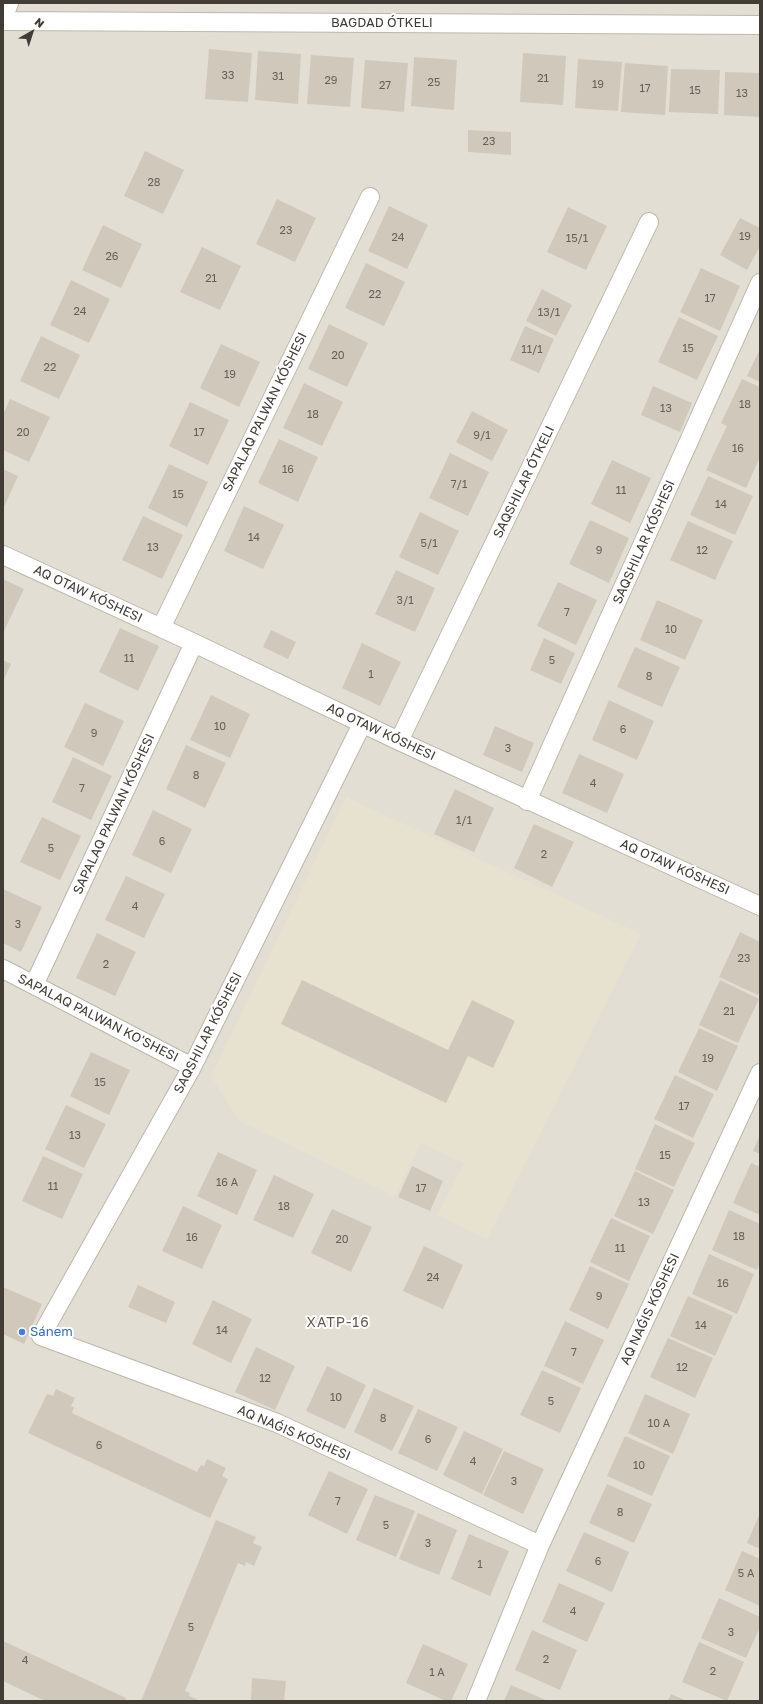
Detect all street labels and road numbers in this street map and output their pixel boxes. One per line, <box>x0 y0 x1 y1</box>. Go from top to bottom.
street label: BAGDAD ÓTKELI <box>331 15 433 31</box>
street label: SAPALAQ PALWAN KÓSHESI <box>220 330 310 494</box>
street label: SAQSHILAR ÓTKELI <box>490 423 558 541</box>
street label: SAQSHILAR KÓSHESI <box>610 478 678 606</box>
street label: AQ OTAW KÓSHESI <box>31 562 145 626</box>
street label: AQ OTAW KÓSHESI <box>324 700 438 764</box>
street label: SAPALAQ PALWAN KÓSHESI <box>70 731 158 897</box>
street label: AQ OTAW KÓSHESI <box>618 836 732 898</box>
street label: SAQSHILAR KÓSHESI <box>171 970 245 1096</box>
street label: SAPALAQ PALWAN KO'SHESI <box>15 971 181 1065</box>
street label: AQ NAǴIS KÓSHESI <box>617 1251 683 1367</box>
street label: AQ NAǴIS KÓSHESI <box>235 1402 353 1464</box>

